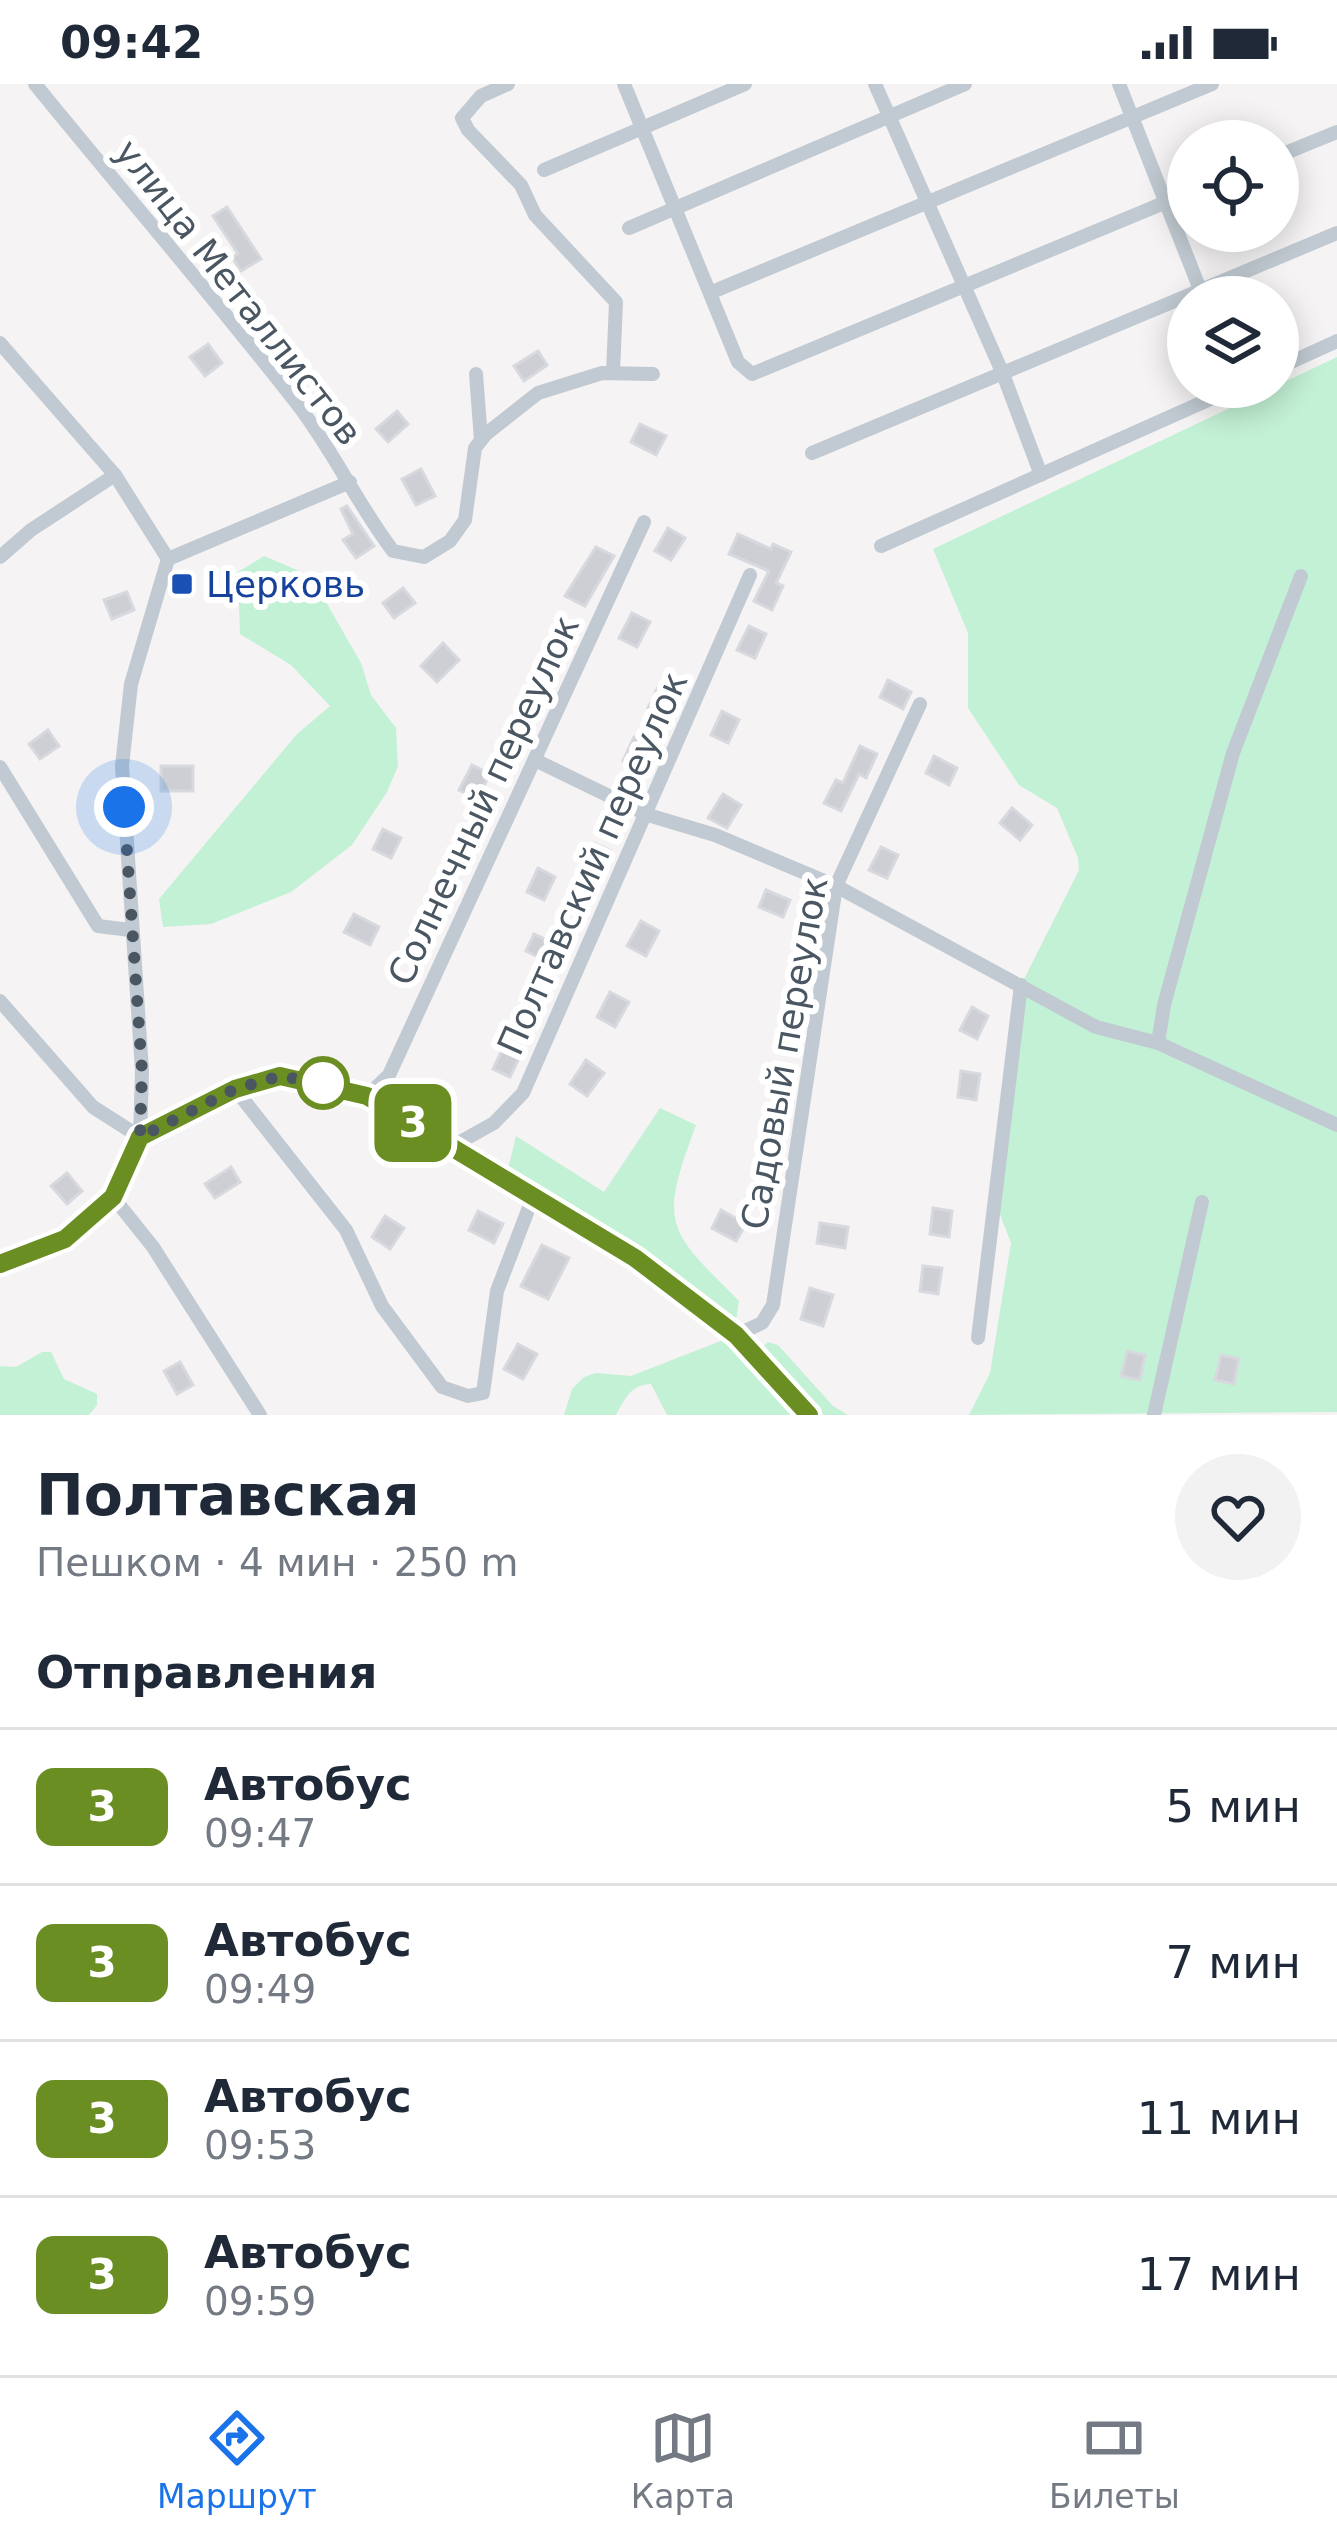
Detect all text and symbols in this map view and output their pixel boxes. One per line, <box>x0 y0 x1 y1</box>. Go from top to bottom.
text: 09:42 <box>60 16 203 69</box>
map controls <box>1167 120 1299 408</box>
button: locate <box>1167 120 1299 252</box>
street label: улица Металлистов <box>107 132 370 453</box>
button: layers <box>1167 276 1299 408</box>
place label: Церковь <box>206 564 365 605</box>
marker: Церковь <box>169 571 195 597</box>
street label: Солнечный переулок <box>380 609 587 991</box>
street label: Полтавский переулок <box>489 665 696 1061</box>
your location <box>94 777 154 837</box>
street label: Садовый переулок <box>733 874 836 1233</box>
unlabelled marker <box>298 1058 348 1108</box>
line badge: 3 <box>374 1084 452 1162</box>
text: 3 <box>398 1098 428 1147</box>
button: heart <box>1175 1454 1301 1580</box>
text: Полтавская <box>36 1462 420 1528</box>
text: Пешком · 4 мин · 250 m <box>36 1540 519 1585</box>
text: Отправления <box>36 1646 377 1699</box>
text: Автобус <box>204 1758 412 1811</box>
text: 5 мин <box>1165 1780 1301 1833</box>
text: 3 <box>87 1782 117 1831</box>
text: 09:47 <box>204 1811 316 1856</box>
text: Автобус <box>204 1914 412 1967</box>
text: 7 мин <box>1165 1936 1301 1989</box>
text: 3 <box>87 1938 117 1987</box>
text: 09:49 <box>204 1967 316 2012</box>
text: Автобус <box>204 2070 412 2123</box>
text: 11 мин <box>1137 2092 1301 2145</box>
text: 3 <box>87 2094 117 2143</box>
text: 09:53 <box>204 2123 316 2168</box>
text: Автобус <box>204 2226 412 2279</box>
text: 17 мин <box>1137 2248 1301 2301</box>
text: 3 <box>87 2250 117 2299</box>
text: 09:59 <box>204 2279 316 2324</box>
tab: Маршрут <box>157 2405 317 2516</box>
tab: Карта <box>631 2405 735 2516</box>
tab: Билеты <box>1049 2405 1180 2516</box>

